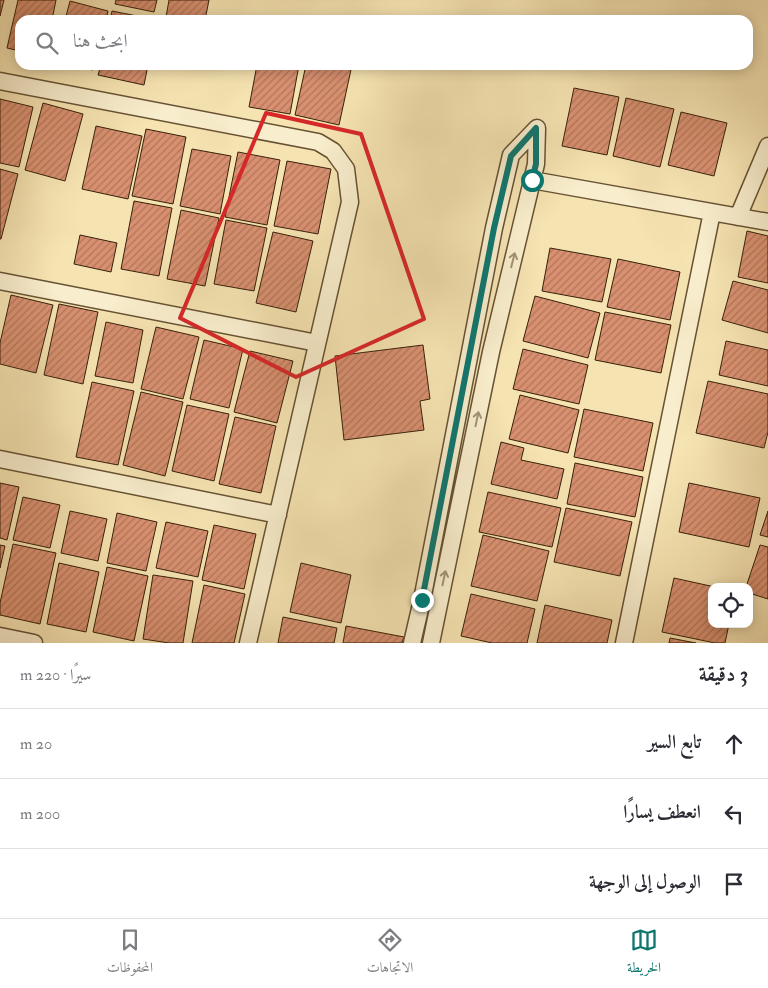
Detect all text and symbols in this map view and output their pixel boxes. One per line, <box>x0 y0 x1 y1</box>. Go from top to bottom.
search box <box>15 15 753 70</box>
icon: search <box>33 29 61 57</box>
text: ابحث هنا <box>73 29 128 53</box>
route start <box>521 169 544 192</box>
one-way arrow <box>509 253 518 269</box>
one-way arrow <box>473 411 482 427</box>
one-way arrow <box>440 571 449 587</box>
map controls <box>708 583 753 628</box>
button: locate <box>708 583 753 628</box>
route end <box>411 589 434 612</box>
text: 3 دقيقة <box>699 661 748 688</box>
text: سيرًا · 220 m <box>20 665 91 685</box>
text: تابع السير <box>647 730 701 754</box>
icon: ahead <box>720 730 748 758</box>
text: 20 m <box>20 734 52 754</box>
text: انعطف يسارًا <box>623 800 701 824</box>
icon: left <box>720 800 748 828</box>
text: 200 m <box>20 804 60 824</box>
text: الوصول إلى الوجهة <box>589 870 701 894</box>
icon: arrive <box>720 870 748 898</box>
tab: المحفوظات <box>107 926 153 981</box>
tab: الاتجاهات <box>367 926 413 981</box>
tab: الخريطة <box>627 926 661 981</box>

